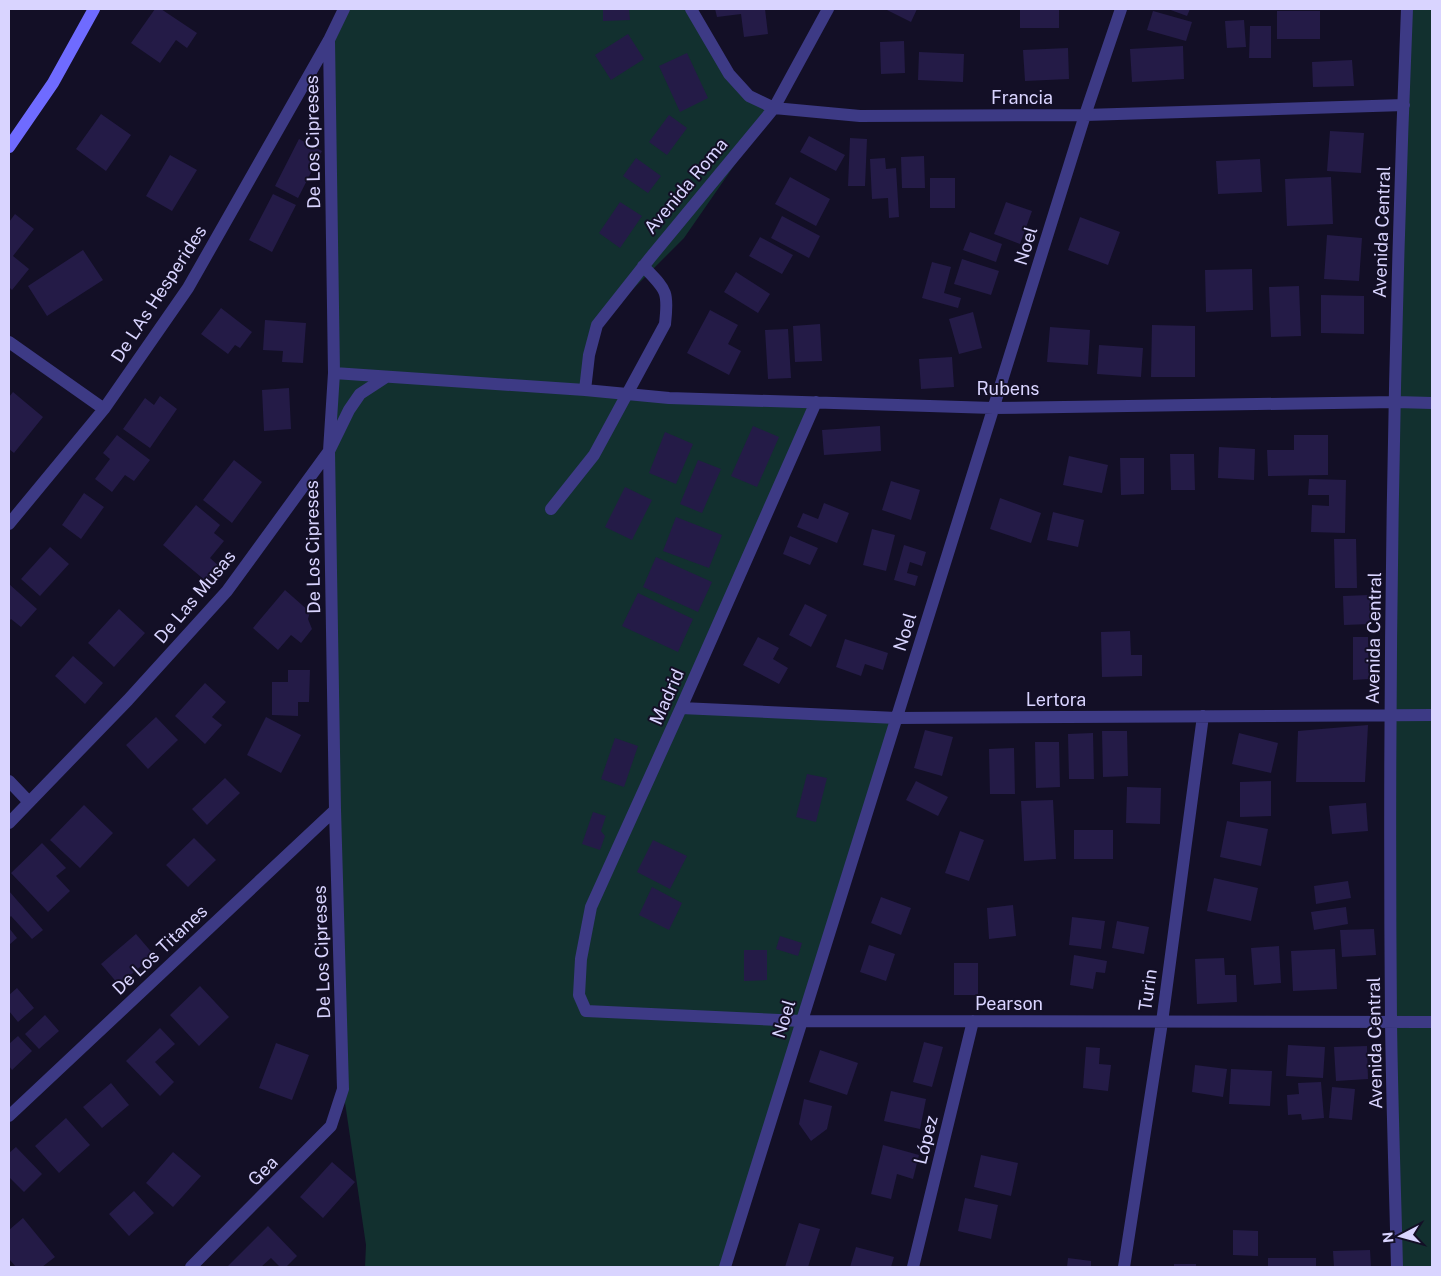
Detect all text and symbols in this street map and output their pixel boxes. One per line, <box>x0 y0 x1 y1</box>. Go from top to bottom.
street label: De Los Cipreses <box>301 75 324 209</box>
street label: Francia <box>991 87 1053 108</box>
street label: Avenida Roma <box>640 134 732 238</box>
street label: Avenida Central <box>1369 165 1394 299</box>
street label: De LAs Hesperides <box>107 221 211 366</box>
street label: Noel <box>1010 224 1041 268</box>
street label: Rubens <box>977 378 1039 399</box>
street label: De Los Cipreses <box>301 480 324 614</box>
street label: De Las Musas <box>150 546 240 647</box>
street label: Avenida Central <box>1362 572 1385 704</box>
street label: Noel <box>889 610 920 654</box>
street label: Madrid <box>645 666 688 728</box>
street label: Lertora <box>1026 689 1086 710</box>
street label: De Los Cipreses <box>309 885 334 1019</box>
street label: De Los Titanes <box>108 900 212 999</box>
street label: Turin <box>1134 968 1161 1012</box>
street label: Avenida Central <box>1363 977 1386 1109</box>
street label: Pearson <box>975 993 1043 1014</box>
street label: Noel <box>768 997 799 1041</box>
street label: López <box>909 1113 942 1166</box>
street label: Gea <box>243 1151 282 1190</box>
north arrow <box>1376 1211 1426 1261</box>
text: N <box>1380 1231 1397 1244</box>

